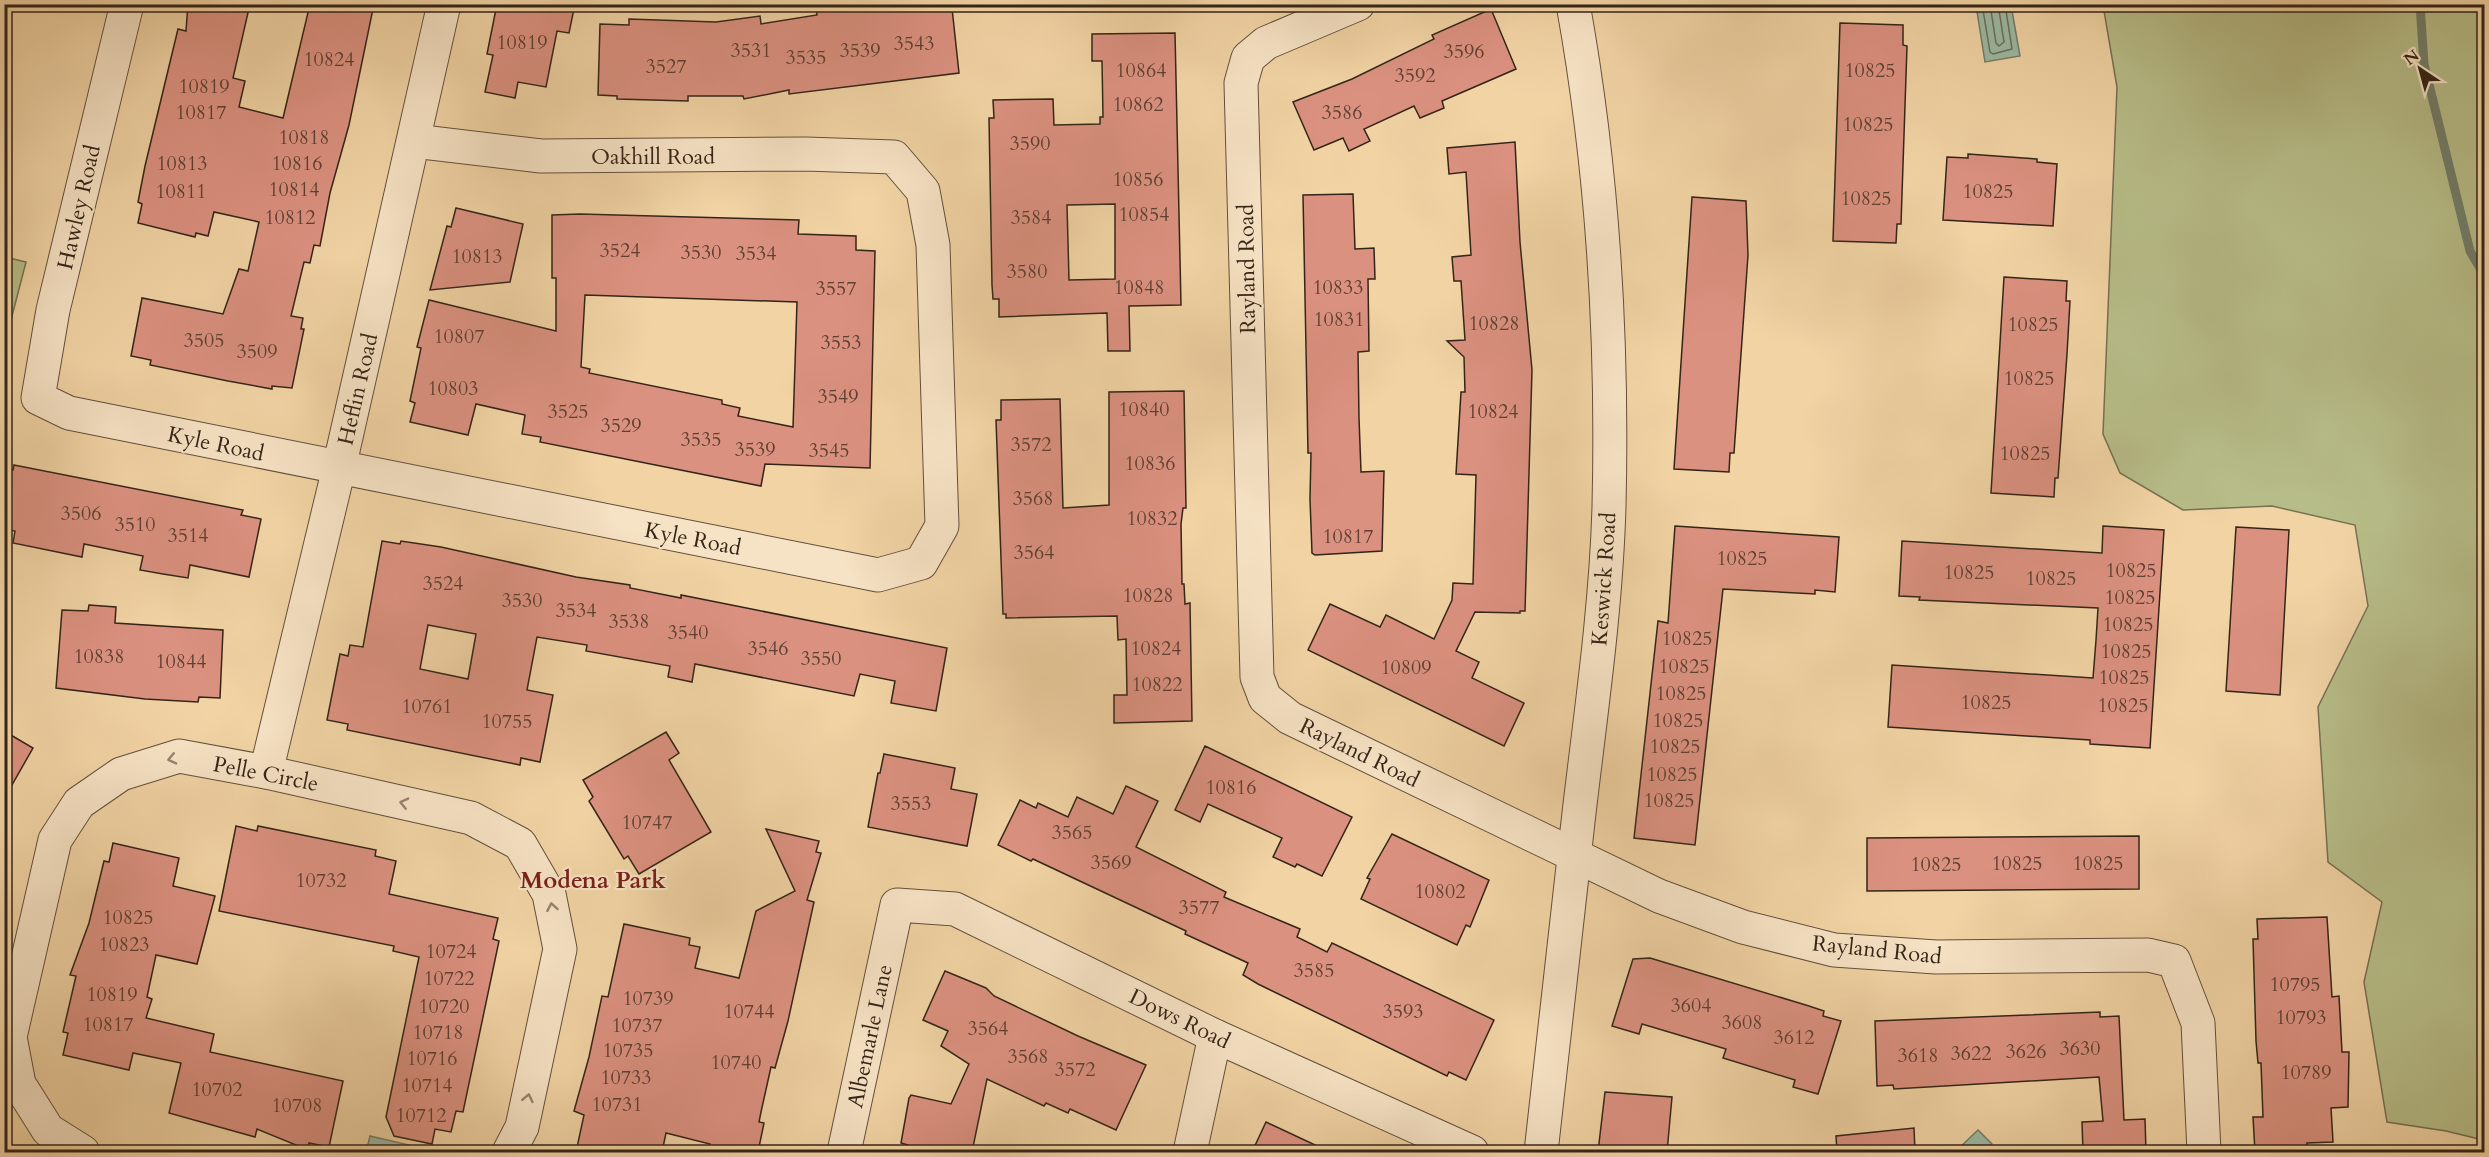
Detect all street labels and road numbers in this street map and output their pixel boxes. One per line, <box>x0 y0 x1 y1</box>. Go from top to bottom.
street label: Hawley Road <box>50 142 108 272</box>
street label: Oakhill Road <box>591 142 715 172</box>
street label: Rayland Road <box>1231 203 1263 334</box>
street label: Heflin Road <box>331 330 385 448</box>
street label: Kyle Road <box>165 419 267 469</box>
street label: Keswick Road <box>1584 511 1624 647</box>
street label: Kyle Road <box>642 515 744 563</box>
street label: Rayland Road <box>1295 711 1425 795</box>
street label: Pelle Circle <box>211 749 321 799</box>
street label: Rayland Road <box>1811 928 1943 972</box>
street label: Albemarle Lane <box>840 962 900 1111</box>
street label: Dows Road <box>1124 982 1235 1056</box>

